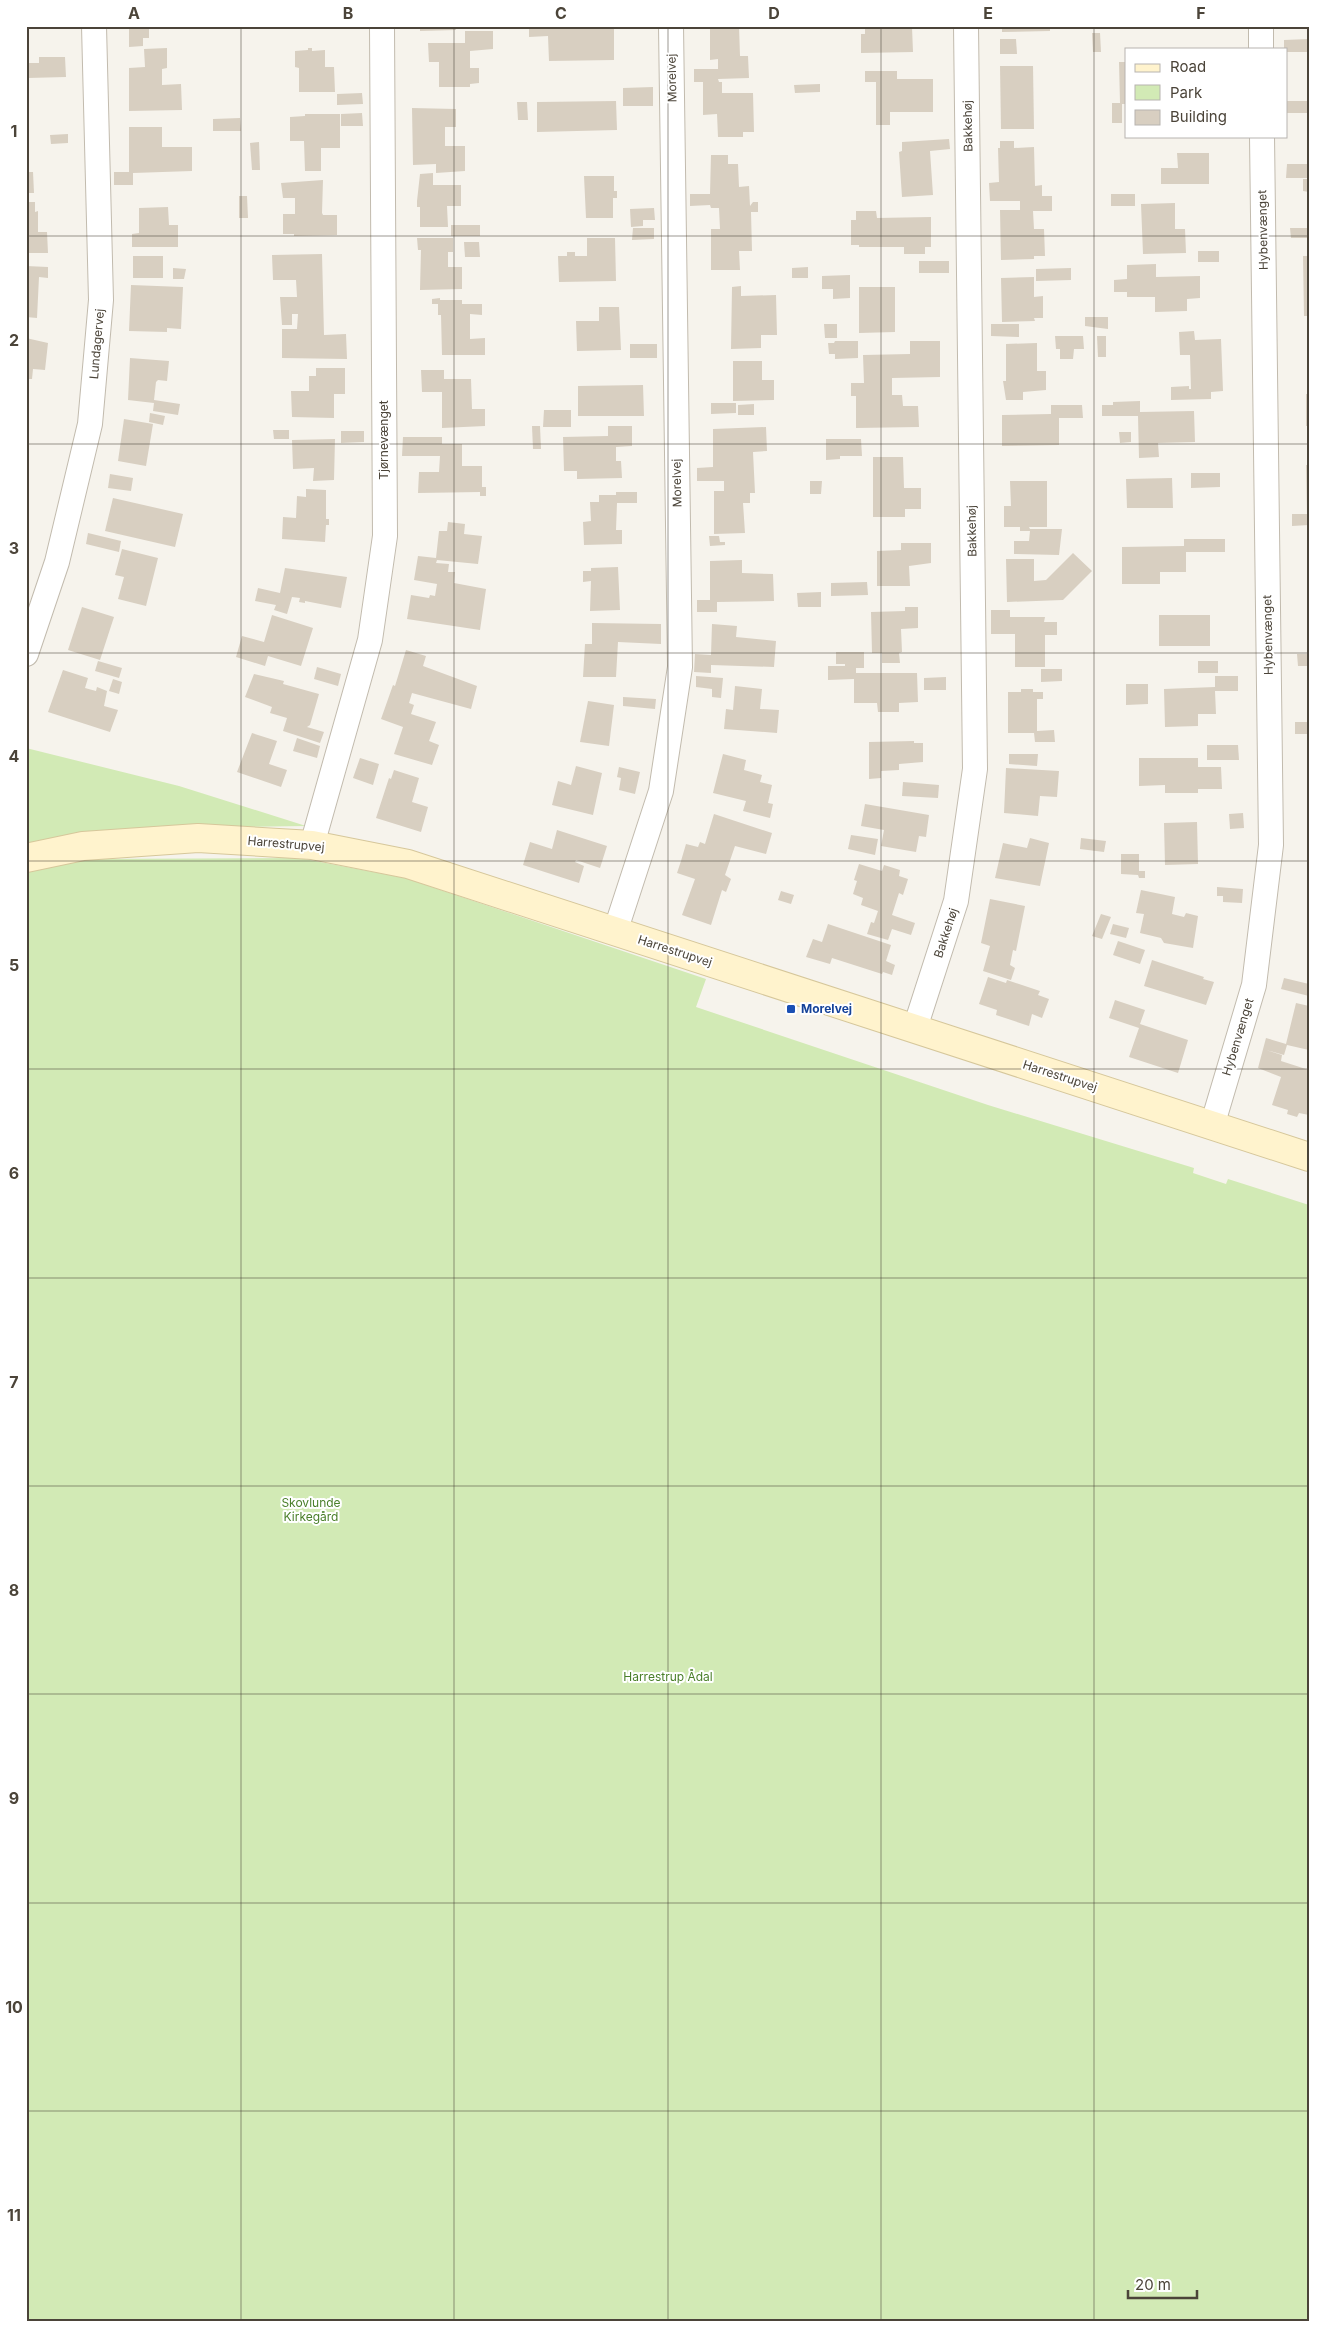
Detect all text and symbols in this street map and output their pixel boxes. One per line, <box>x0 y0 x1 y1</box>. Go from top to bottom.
text: A <box>128 3 140 23</box>
text: B <box>343 3 353 23</box>
text: C <box>555 3 567 23</box>
text: D <box>768 3 780 23</box>
text: E <box>983 3 993 23</box>
text: F <box>1196 3 1206 23</box>
legend <box>1125 48 1288 138</box>
street label: Morelvej <box>664 53 679 103</box>
text: Road <box>1170 57 1206 76</box>
text: Park <box>1170 83 1203 102</box>
street label: Bakkehøj <box>960 100 975 152</box>
text: Building <box>1170 107 1227 126</box>
text: 1 <box>11 121 17 141</box>
street label: Hybenvænget <box>1254 190 1271 270</box>
street label: Lundagervej <box>86 308 107 380</box>
text: 2 <box>9 330 19 350</box>
street label: Tjørnevænget <box>376 400 391 480</box>
street label: Morelvej <box>669 458 684 508</box>
street label: Bakkehøj <box>964 505 979 557</box>
text: 3 <box>9 538 19 558</box>
street label: Hybenvænget <box>1259 595 1276 675</box>
text: 4 <box>9 746 20 766</box>
street label: Harrestrupvej <box>247 833 325 854</box>
street label: Bakkehøj <box>930 906 961 960</box>
street label: Harrestrupvej <box>636 931 714 970</box>
text: 5 <box>9 955 19 975</box>
street label: Hybenvænget <box>1219 996 1256 1077</box>
place label: Morelvej <box>801 1001 852 1016</box>
marker: Morelvej <box>785 1003 797 1015</box>
street label: Harrestrupvej <box>1021 1056 1099 1095</box>
text: 6 <box>9 1163 19 1183</box>
text: 7 <box>9 1372 19 1392</box>
park label: Skovlunde Kirkegård <box>281 1495 341 1524</box>
text: 8 <box>9 1580 19 1600</box>
park label: Harrestrup Ådal <box>623 1669 713 1684</box>
text: 9 <box>9 1788 19 1808</box>
text: 10 <box>5 1997 23 2017</box>
text: 11 <box>7 2205 21 2225</box>
scale bar <box>1128 2267 1196 2299</box>
text: 20 m <box>1135 2275 1171 2294</box>

